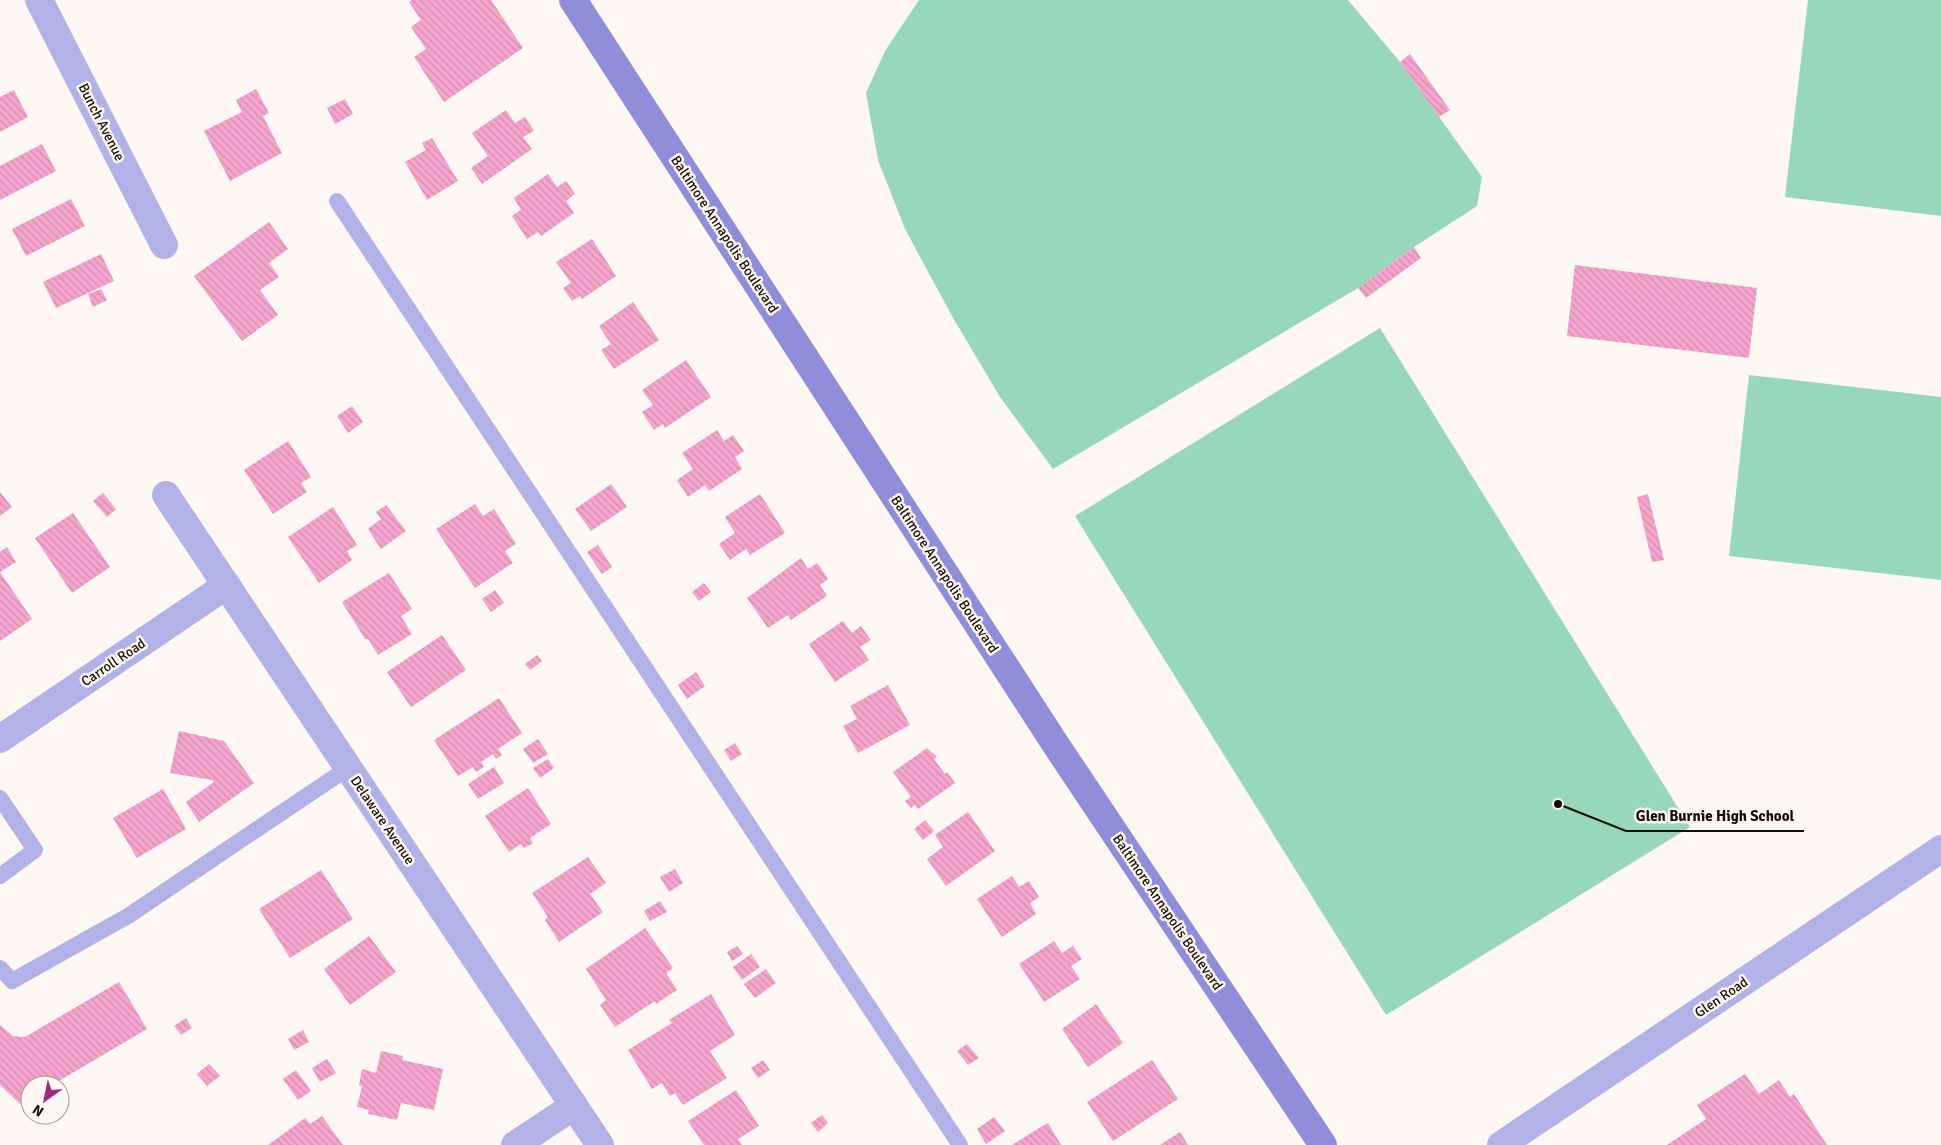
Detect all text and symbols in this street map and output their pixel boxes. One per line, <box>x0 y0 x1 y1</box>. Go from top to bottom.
street label: Bunch Avenue <box>75 81 128 164</box>
street label: Baltimore Annapolis Boulevard <box>667 152 782 316</box>
street label: Baltimore Annapolis Boulevard <box>887 492 1002 656</box>
street label: Carroll Road <box>78 635 149 690</box>
street label: Delaware Avenue <box>347 773 418 868</box>
callout: Glen Burnie High School <box>1626 801 1804 831</box>
text: Glen Burnie High School <box>1636 807 1794 825</box>
street label: Baltimore Annapolis Boulevard <box>1109 831 1226 993</box>
street label: Glen Road <box>1691 973 1751 1021</box>
north arrow <box>20 1075 70 1125</box>
text: N <box>29 1101 47 1120</box>

